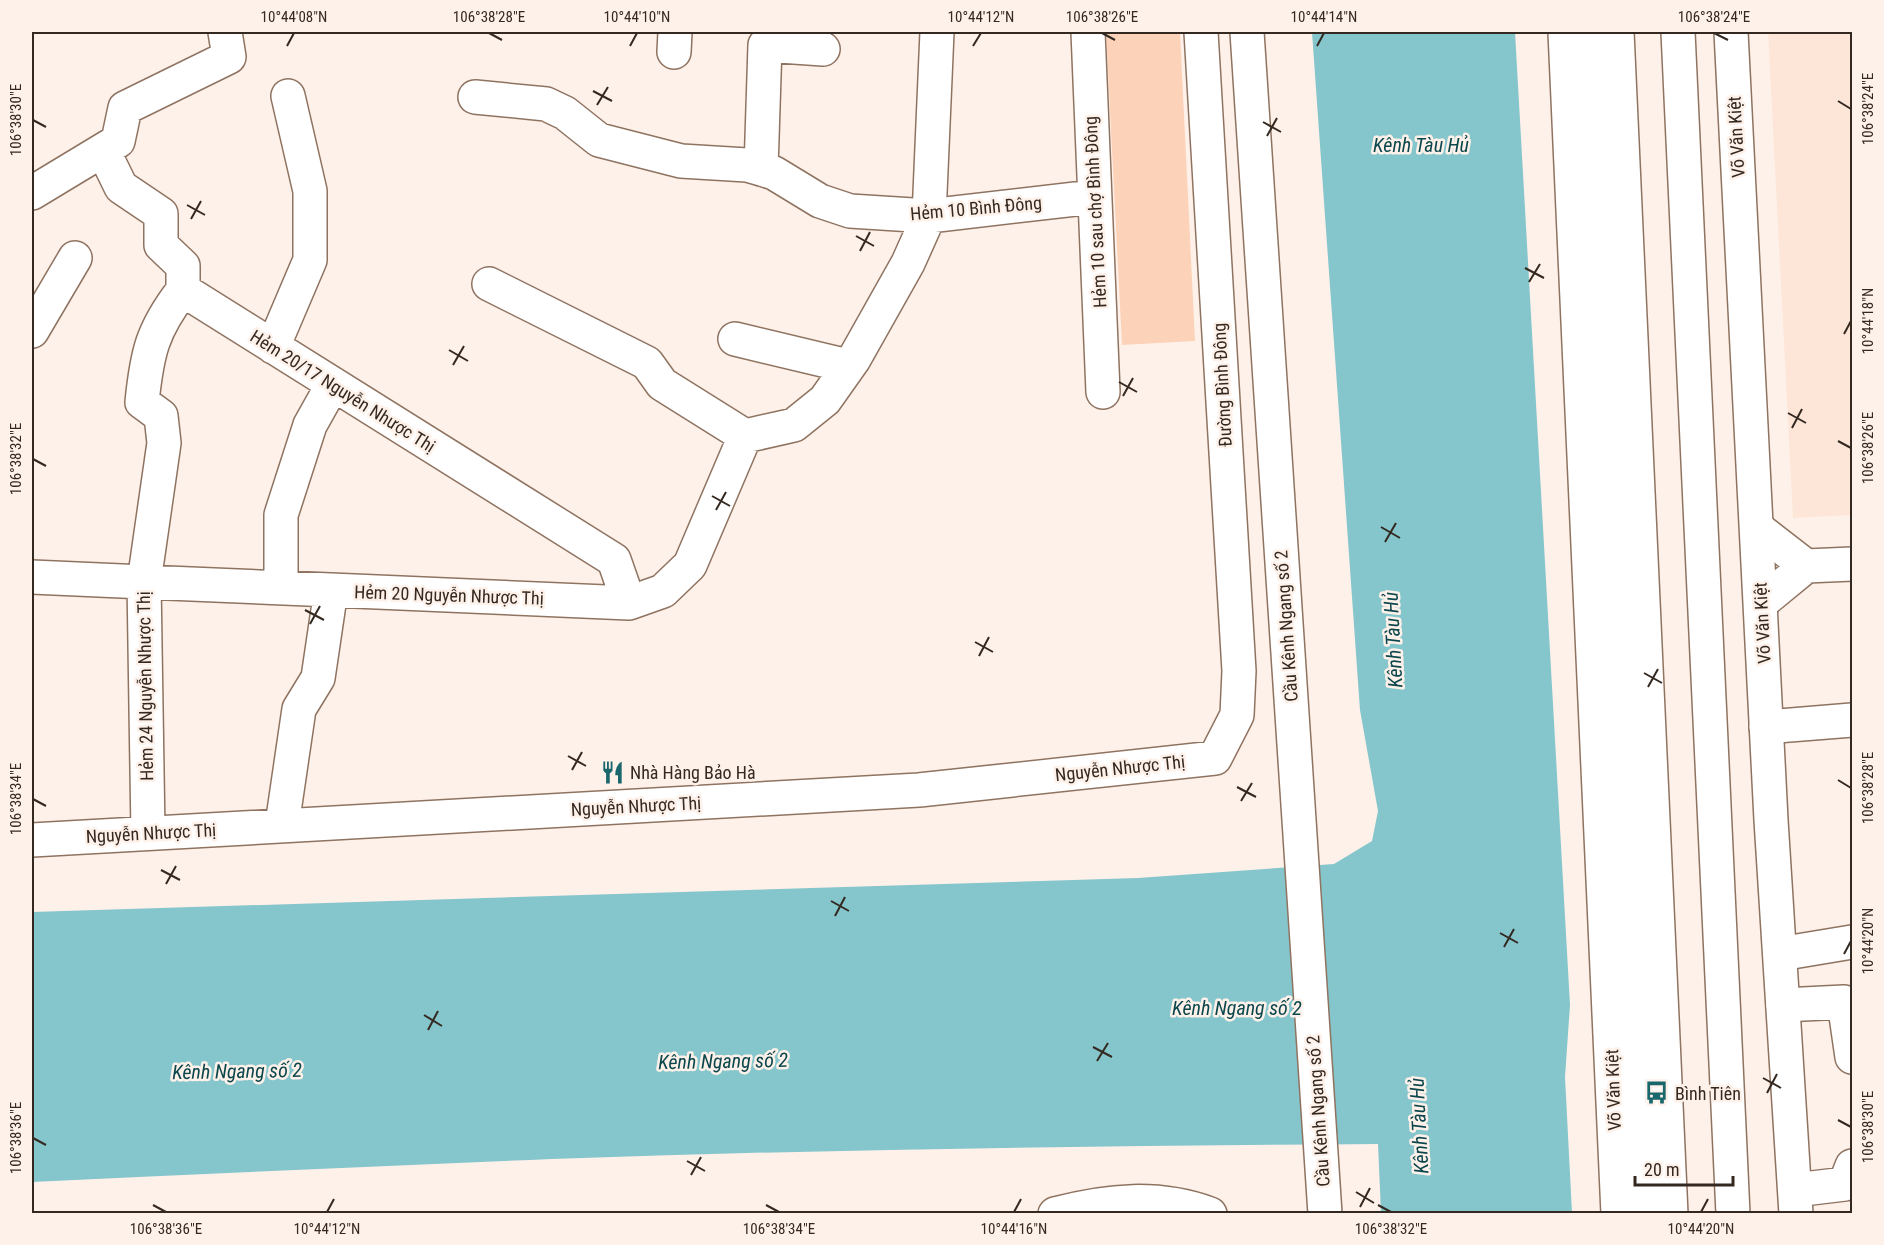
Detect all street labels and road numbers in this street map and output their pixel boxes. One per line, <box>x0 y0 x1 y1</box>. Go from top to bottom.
street label: Võ Văn Kiệt <box>1723 96 1749 178</box>
street label: Hẻm 10 sau chợ Bình Đông <box>1079 116 1111 308</box>
street label: Hẻm 10 Bình Đông <box>909 192 1043 224</box>
street label: Đường Bình Đông <box>1208 323 1236 447</box>
street label: Hẻm 20/17 Nguyễn Nhược Thị <box>247 325 439 457</box>
street label: Cầu Kênh Ngang số 2 <box>1270 549 1302 702</box>
street label: Hẻm 20 Nguyễn Nhược Thị <box>354 581 544 609</box>
street label: Võ Văn Kiệt <box>1749 582 1775 664</box>
street label: Hẻm 24 Nguyễn Nhược Thị <box>133 591 157 781</box>
street label: Nguyễn Nhược Thị <box>1054 751 1186 785</box>
street label: Nguyễn Nhược Thị <box>570 792 702 820</box>
street label: Nguyễn Nhược Thị <box>85 819 217 847</box>
street label: Cầu Kênh Ngang số 2 <box>1302 1034 1334 1187</box>
street label: Võ Văn Kiệt <box>1601 1049 1625 1131</box>

